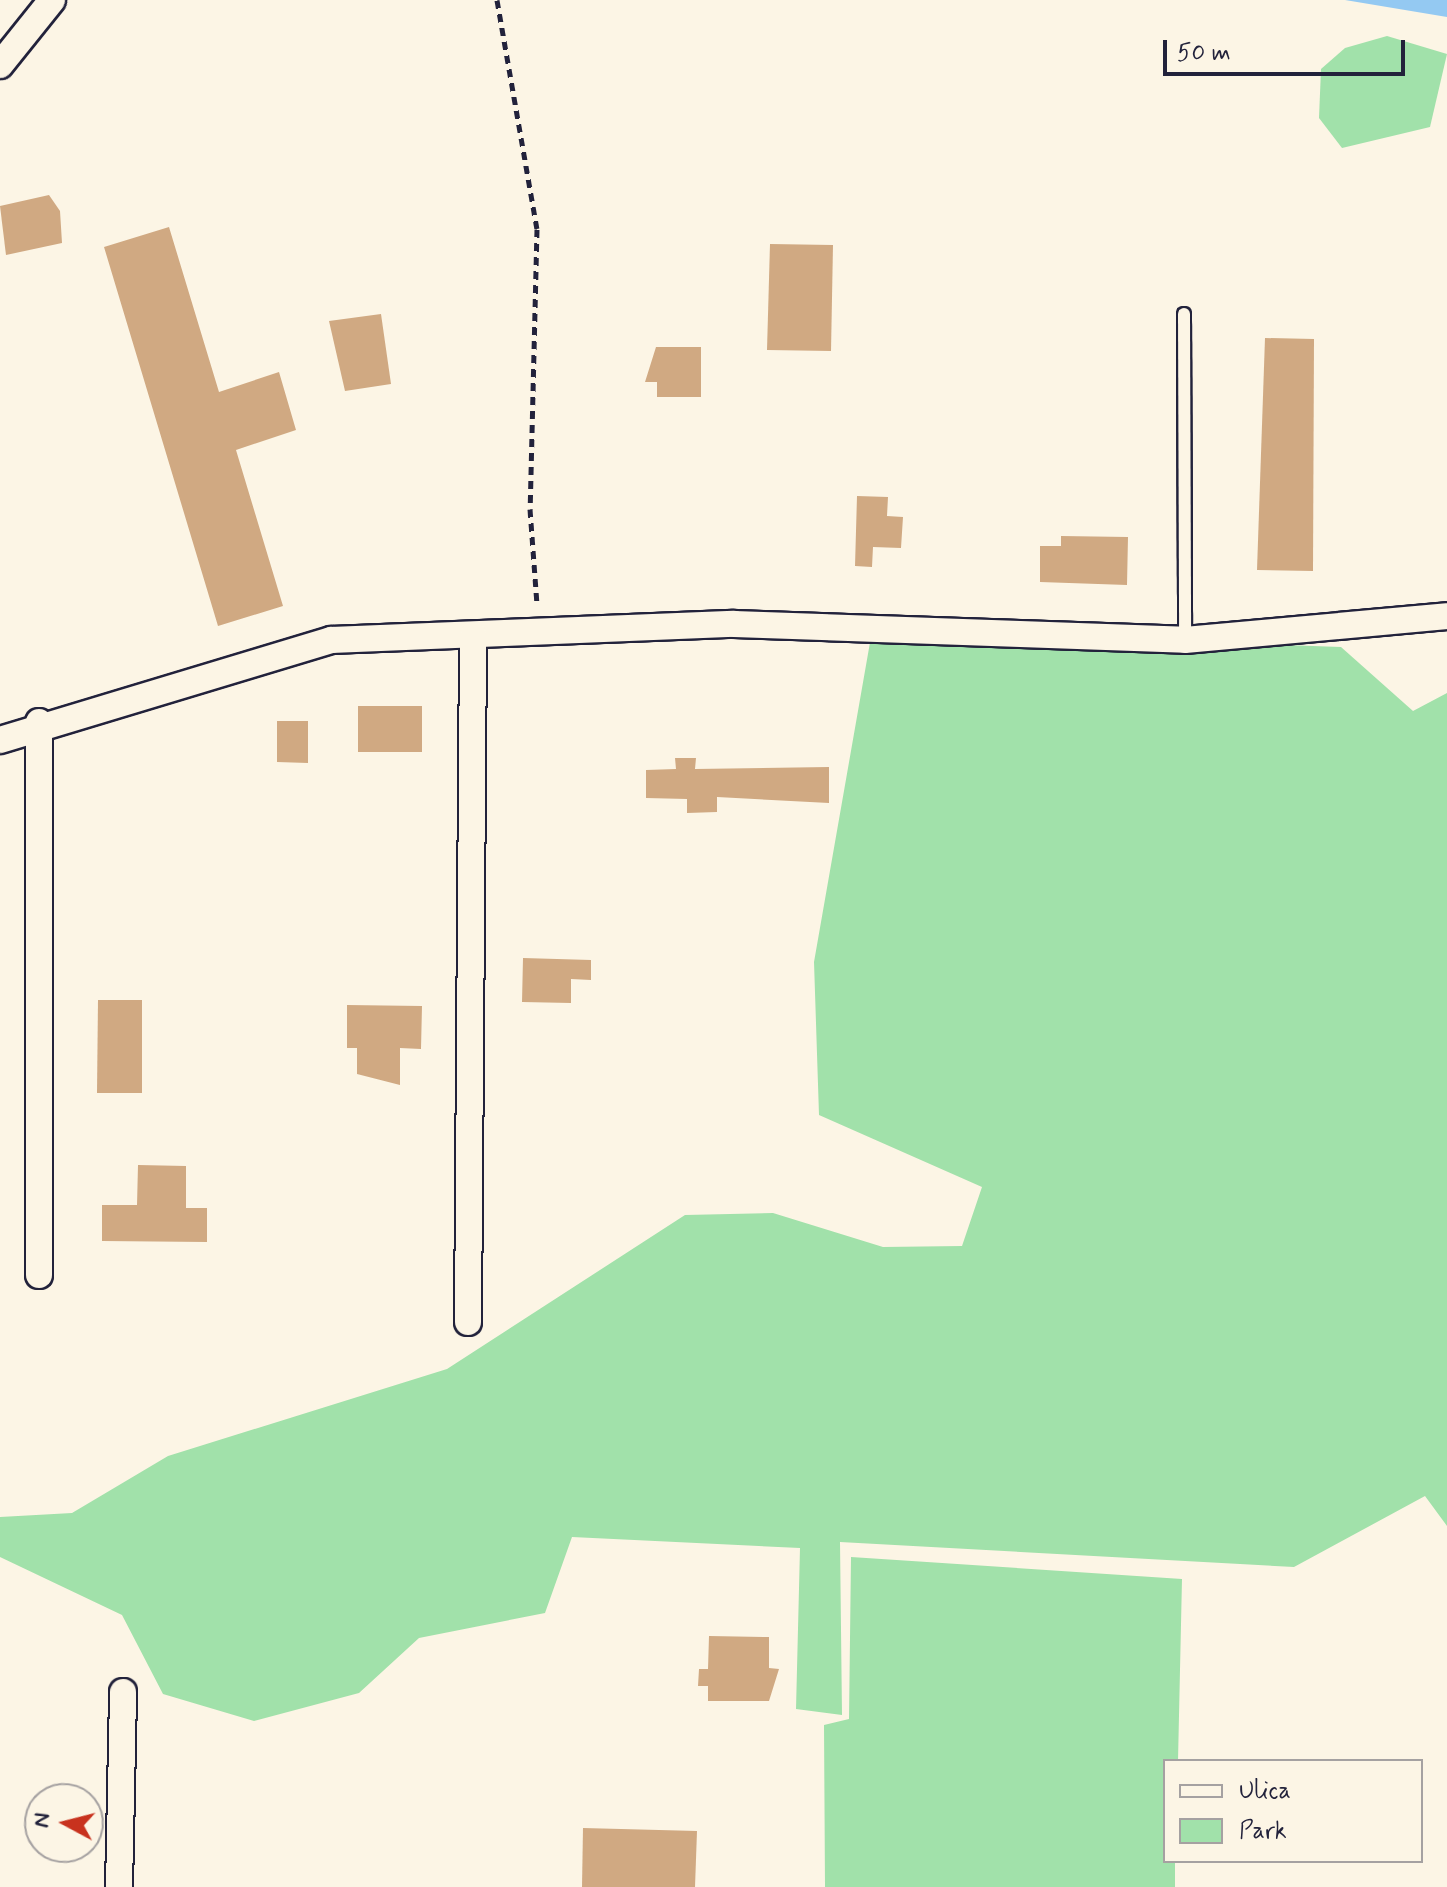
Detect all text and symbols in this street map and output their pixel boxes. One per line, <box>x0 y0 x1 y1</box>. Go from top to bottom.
scale bar <box>1167 24 1409 74</box>
text: 50 m <box>1177 38 1231 69</box>
legend <box>1163 1759 1423 1863</box>
text: Ulica <box>1239 1776 1291 1807</box>
north arrow <box>24 1783 104 1863</box>
text: N <box>27 1811 57 1829</box>
text: Park <box>1239 1816 1287 1847</box>

